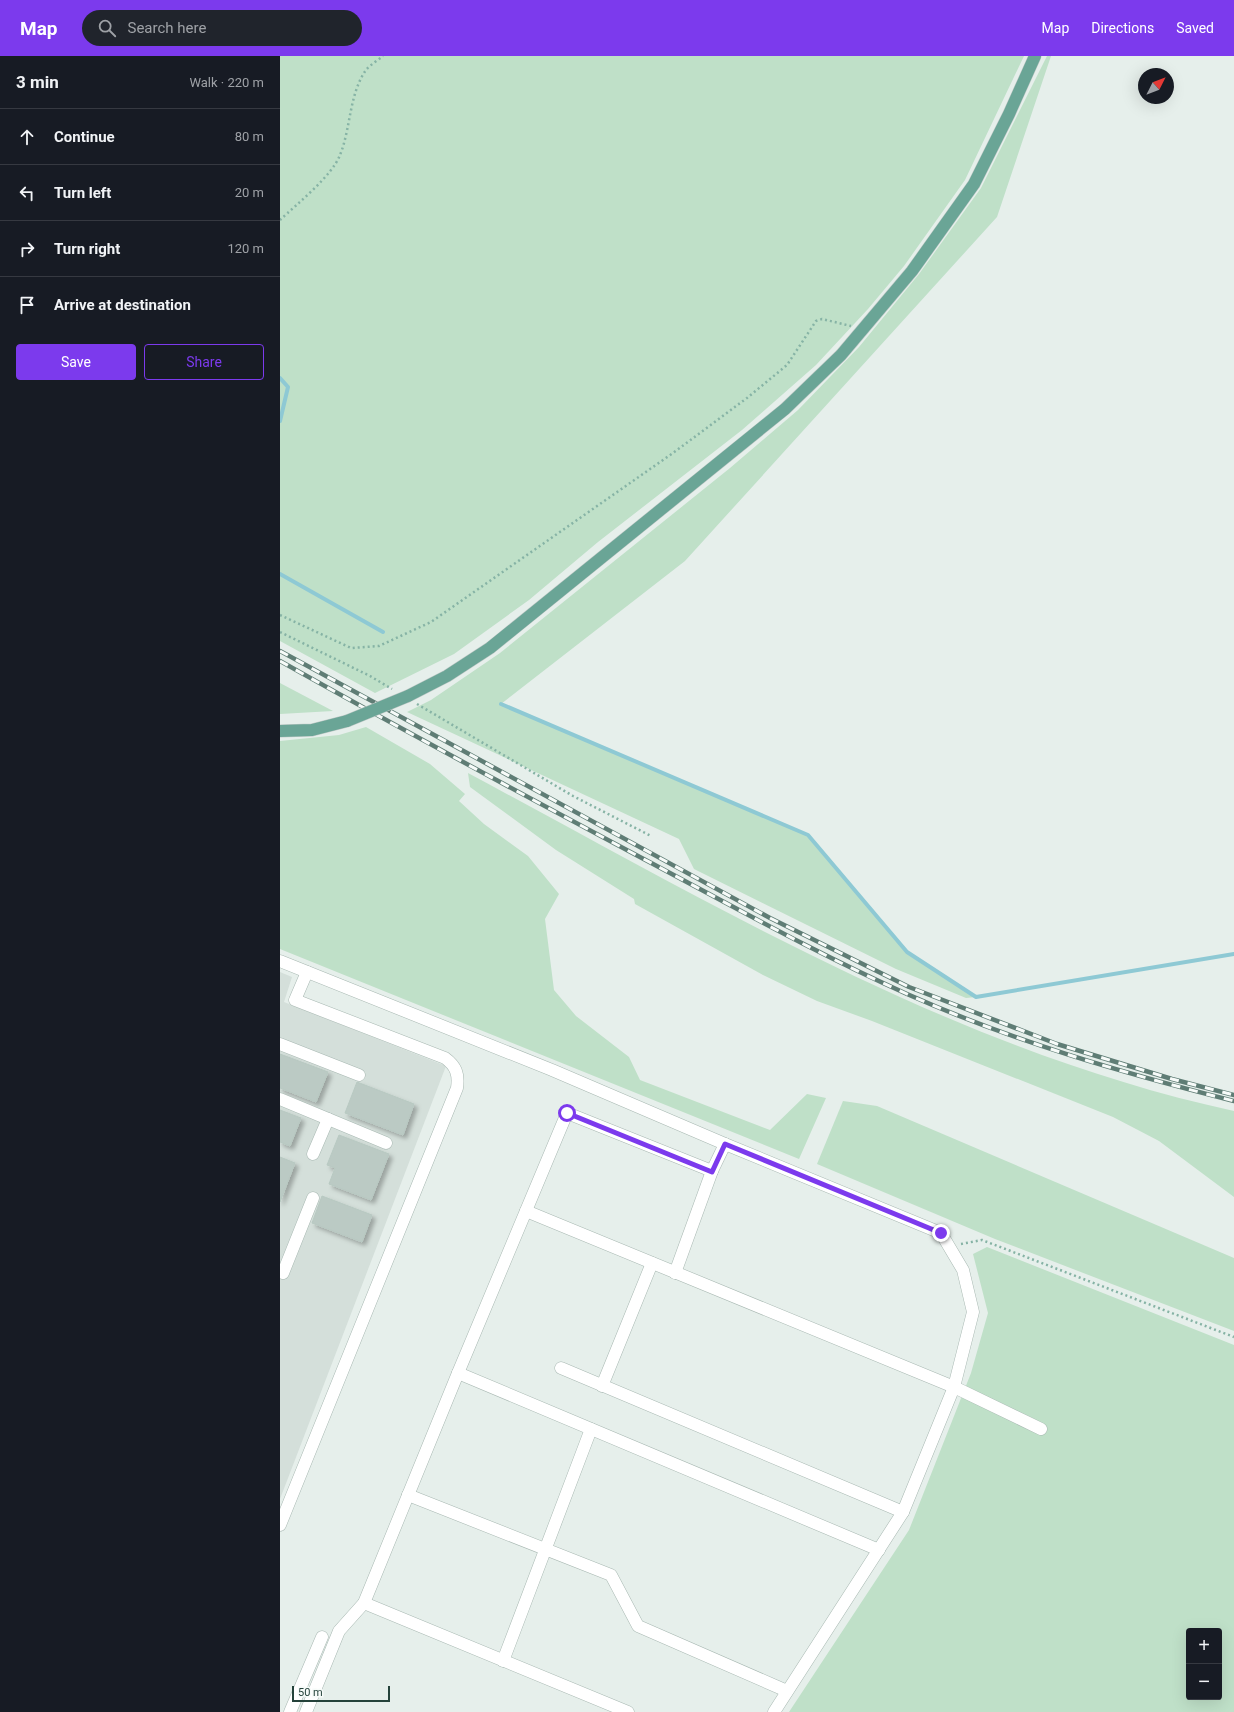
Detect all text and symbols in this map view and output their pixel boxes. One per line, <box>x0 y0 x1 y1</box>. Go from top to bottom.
search box <box>82 10 362 46</box>
text: Map <box>20 17 58 40</box>
icon: search <box>96 17 118 39</box>
text: Search here <box>128 19 206 37</box>
text: Map <box>1042 20 1069 36</box>
text: Directions <box>1091 20 1154 36</box>
text: Saved <box>1176 20 1214 36</box>
north arrow <box>1138 68 1174 104</box>
text: 3 min <box>16 72 59 92</box>
text: Walk · 220 m <box>189 75 264 90</box>
icon: ahead <box>16 126 38 148</box>
text: Continue <box>54 128 115 146</box>
text: 80 m <box>235 129 264 144</box>
icon: left <box>16 182 38 204</box>
text: Turn left <box>54 184 111 202</box>
text: 20 m <box>235 185 264 200</box>
icon: right <box>16 238 38 260</box>
text: Turn right <box>54 240 120 258</box>
text: 120 m <box>227 241 264 256</box>
icon: arrive <box>16 294 38 316</box>
text: Arrive at destination <box>54 296 191 314</box>
button: Save <box>16 344 136 380</box>
button: Share <box>144 344 264 380</box>
route start <box>558 1104 576 1122</box>
route end <box>932 1224 950 1242</box>
map controls <box>1186 1628 1222 1700</box>
button: + <box>1186 1628 1222 1664</box>
button: − <box>1186 1664 1222 1700</box>
scale bar <box>292 1684 390 1703</box>
text: 50 m <box>298 1686 323 1699</box>

